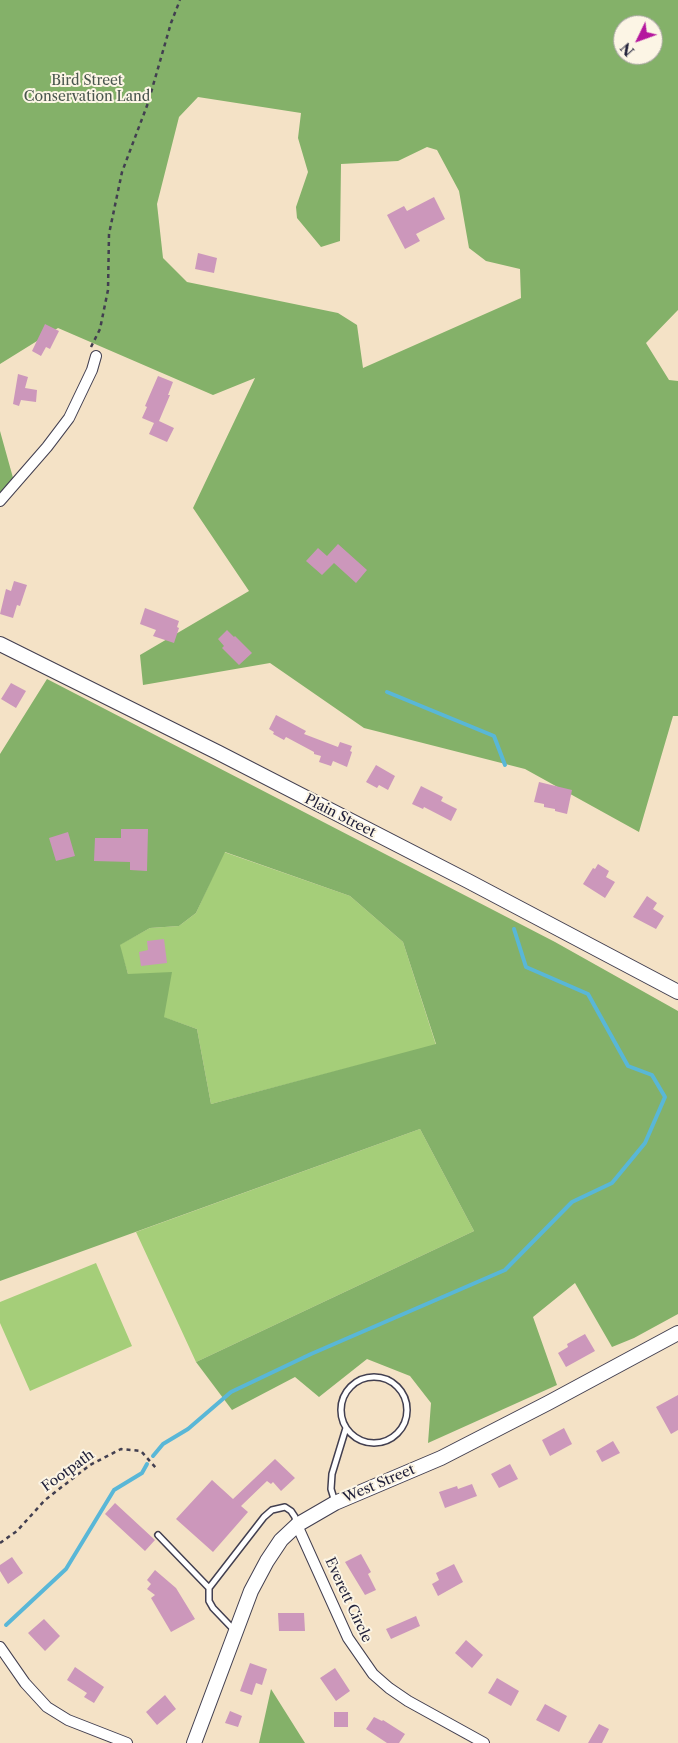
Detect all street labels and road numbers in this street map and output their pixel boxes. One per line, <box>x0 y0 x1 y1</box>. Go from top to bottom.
street label: Plain Street <box>302 791 378 841</box>
street label: Footpath <box>39 1446 97 1496</box>
street label: West Street <box>341 1461 417 1507</box>
street label: Everett Circle <box>321 1555 375 1645</box>

